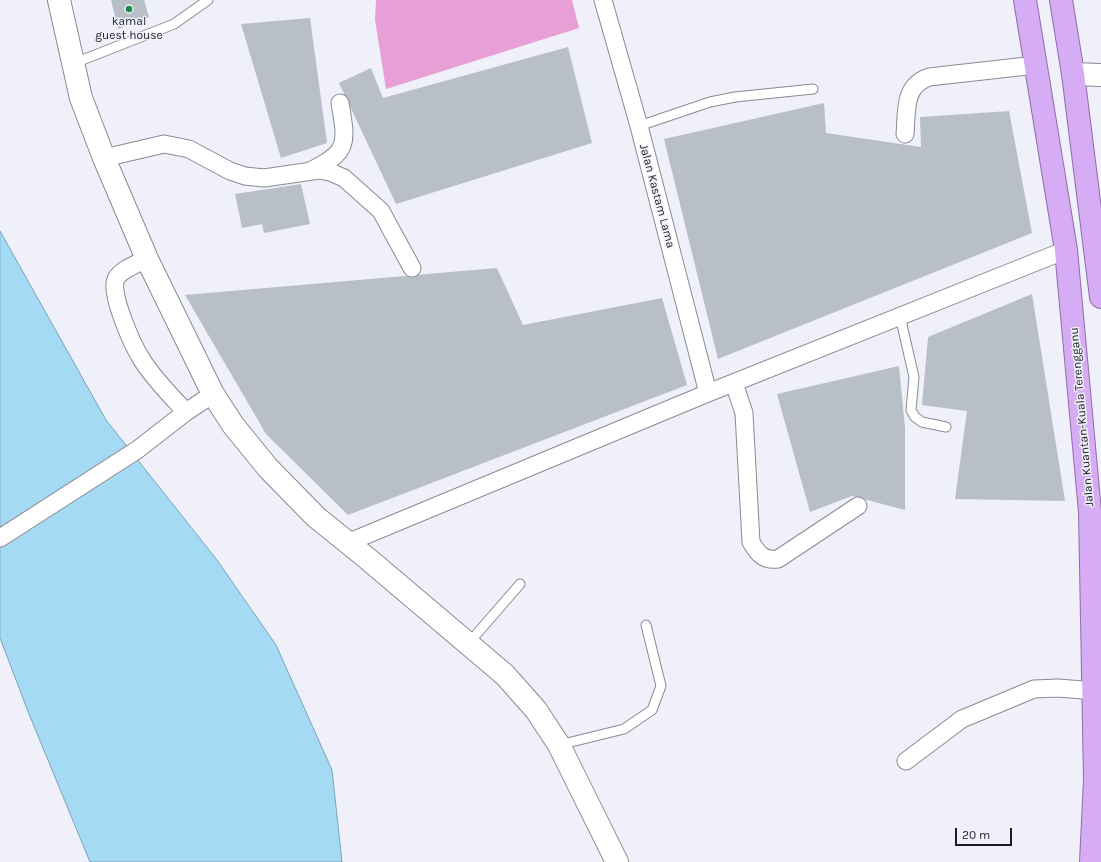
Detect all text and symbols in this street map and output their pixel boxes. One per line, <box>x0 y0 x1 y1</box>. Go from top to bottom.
marker: kamal guest house <box>124 4 134 14</box>
place label: kamal guest house <box>95 15 163 43</box>
street label: Jalan Kastam Lama <box>636 142 678 250</box>
street label: Jalan Kuantan-Kuala Terengganu <box>1067 327 1097 507</box>
scale bar <box>957 820 1014 846</box>
text: 20 m <box>962 828 990 842</box>

